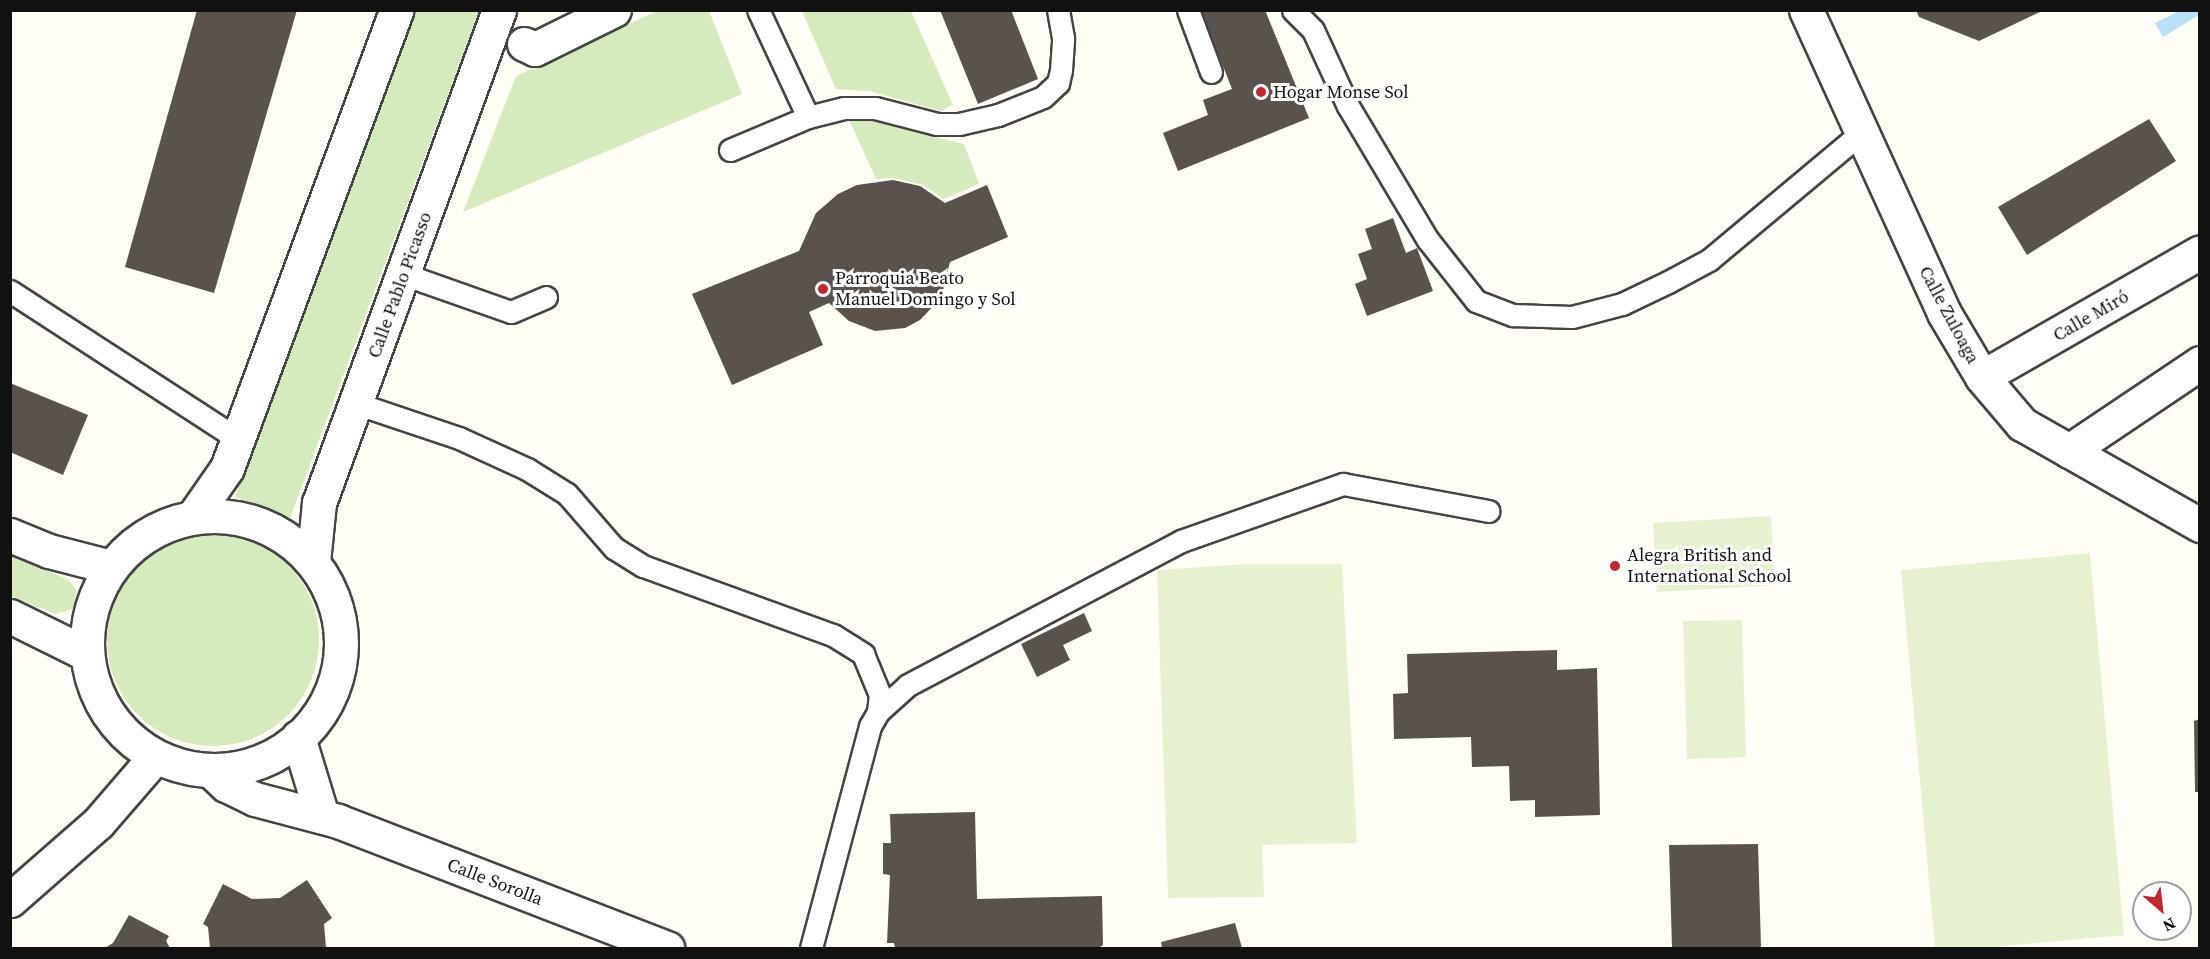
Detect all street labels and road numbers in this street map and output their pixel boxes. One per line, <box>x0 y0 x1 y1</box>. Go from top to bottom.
street label: Calle Pablo Picasso <box>364 209 436 361</box>
street label: Calle Zuloaga <box>1914 263 1984 367</box>
street label: Calle Miró <box>2049 286 2133 346</box>
street label: Calle Sorolla <box>444 854 546 910</box>

